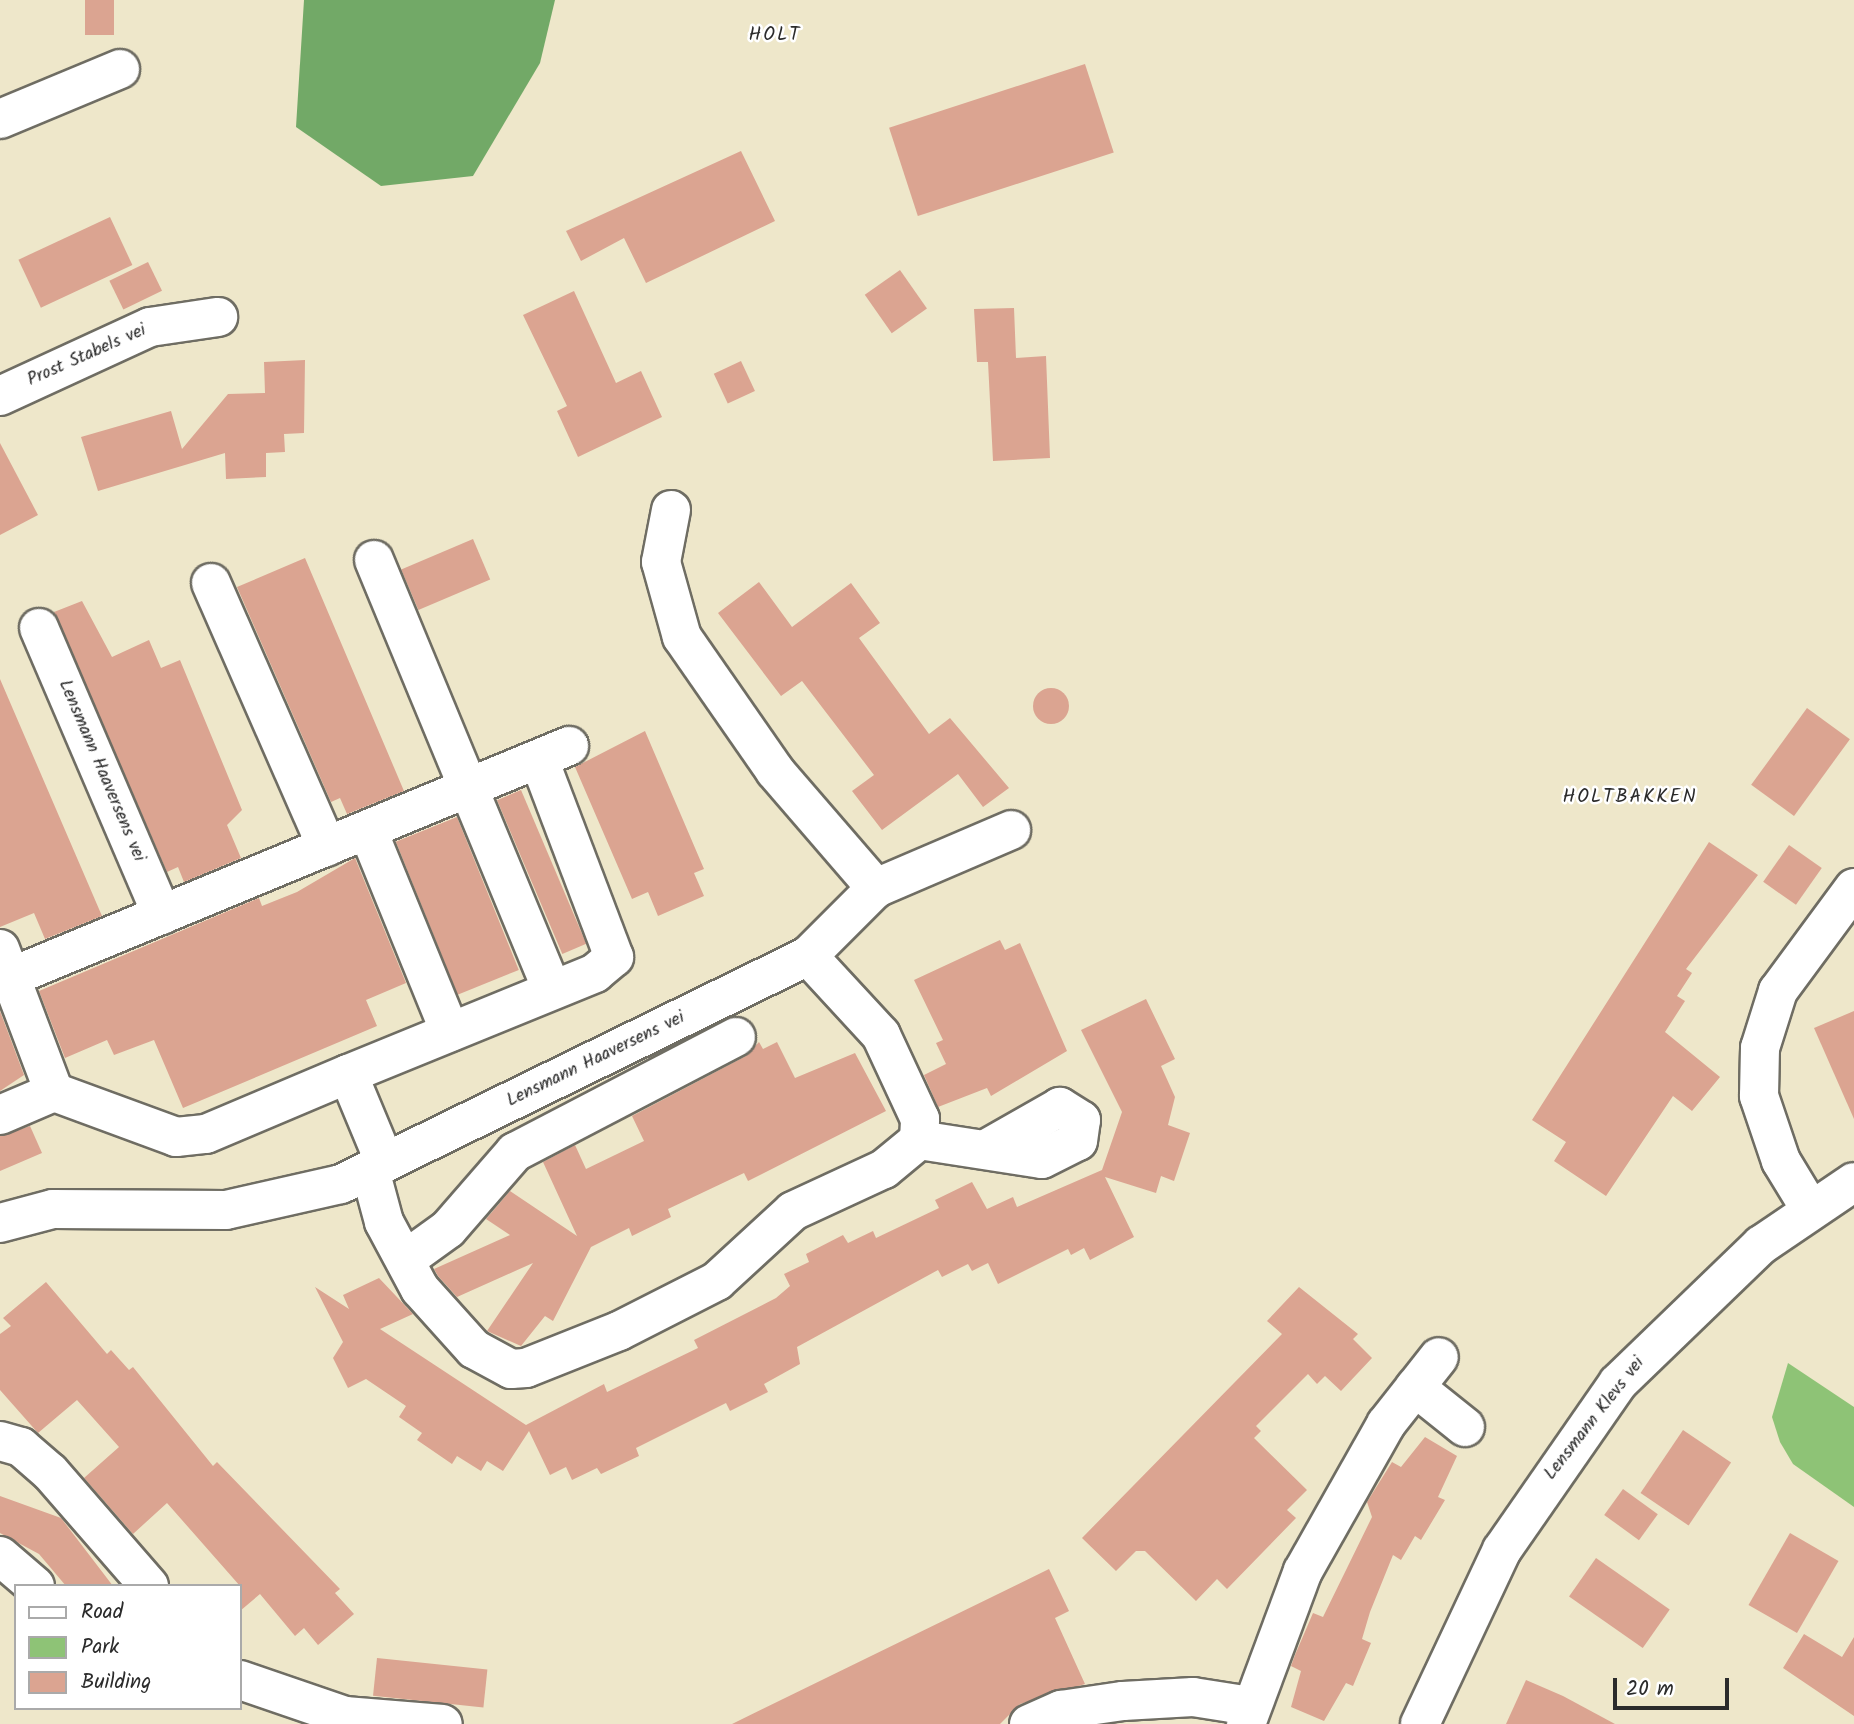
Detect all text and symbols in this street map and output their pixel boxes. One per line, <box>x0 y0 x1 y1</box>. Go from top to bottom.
district label: HOLT <box>749 25 801 47</box>
street label: Prost Stabels vei <box>24 320 150 392</box>
street label: Lensmann Haaversens vei <box>53 677 149 865</box>
district label: HOLTBAKKEN <box>1564 787 1696 809</box>
street label: Lensmann Haaversens vei <box>504 1008 688 1112</box>
street label: Lensmann Klevs vei <box>1540 1353 1650 1485</box>
legend <box>14 1584 242 1710</box>
text: Road <box>81 1596 123 1629</box>
text: Park <box>81 1631 119 1664</box>
scale bar <box>1616 1664 1731 1708</box>
text: Building <box>81 1666 151 1699</box>
text: 20 m <box>1626 1673 1674 1706</box>

